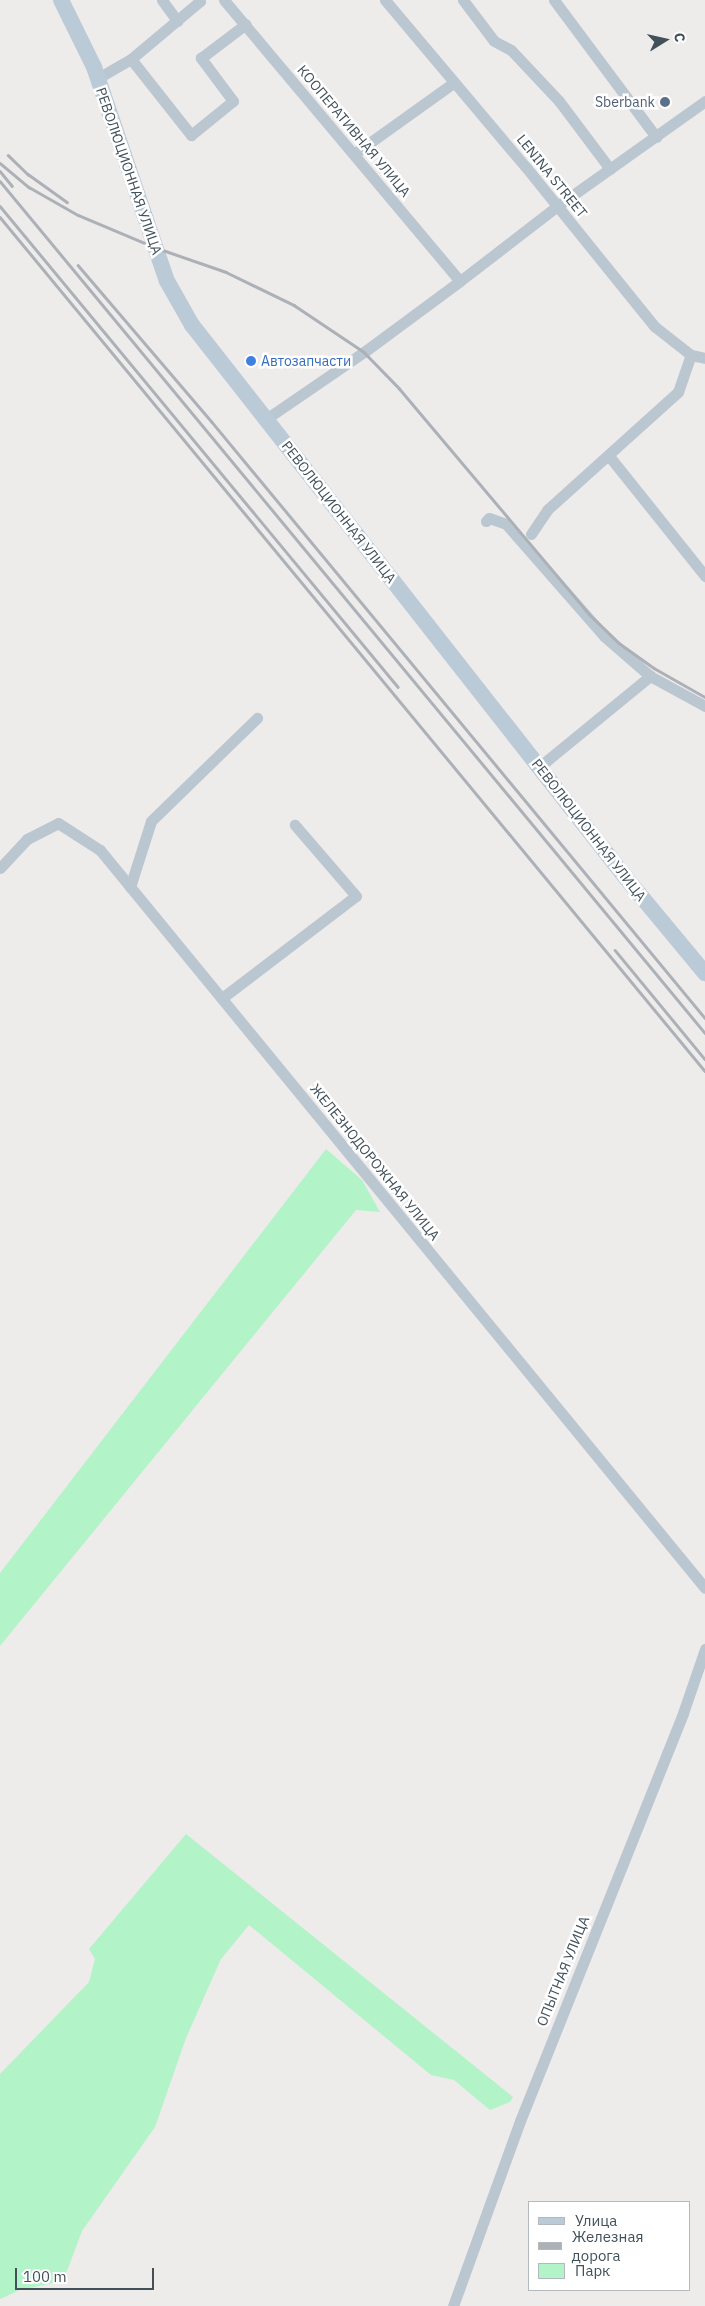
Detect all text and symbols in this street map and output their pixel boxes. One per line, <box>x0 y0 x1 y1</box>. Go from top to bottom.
north arrow <box>640 15 690 65</box>
text: С <box>670 31 689 43</box>
street label: КООПЕРАТИВНАЯ УЛИЦА <box>294 62 414 200</box>
street label: РЕВОЛЮЦИОННАЯ УЛИЦА <box>92 85 166 257</box>
place label: Sberbank <box>595 94 655 110</box>
marker: Sberbank <box>659 96 671 108</box>
street label: LENINA STREET <box>513 131 591 221</box>
place label: Автозапчасти <box>261 353 351 369</box>
marker: Автозапчасти <box>245 355 257 367</box>
street label: РЕВОЛЮЦИОННАЯ УЛИЦА <box>278 438 400 586</box>
street label: РЕВОЛЮЦИОННАЯ УЛИЦА <box>528 756 650 904</box>
street label: ЖЕЛЕЗНОДОРОЖНАЯ УЛИЦА <box>307 1080 443 1244</box>
street label: ОПЫТНАЯ УЛИЦА <box>533 1913 593 2029</box>
legend <box>528 2201 690 2291</box>
text: Улица <box>575 2211 617 2230</box>
text: Железная дорога <box>572 2227 643 2265</box>
scale bar <box>18 2258 156 2290</box>
text: Парк <box>575 2261 610 2280</box>
text: 100 m <box>23 2267 67 2286</box>

